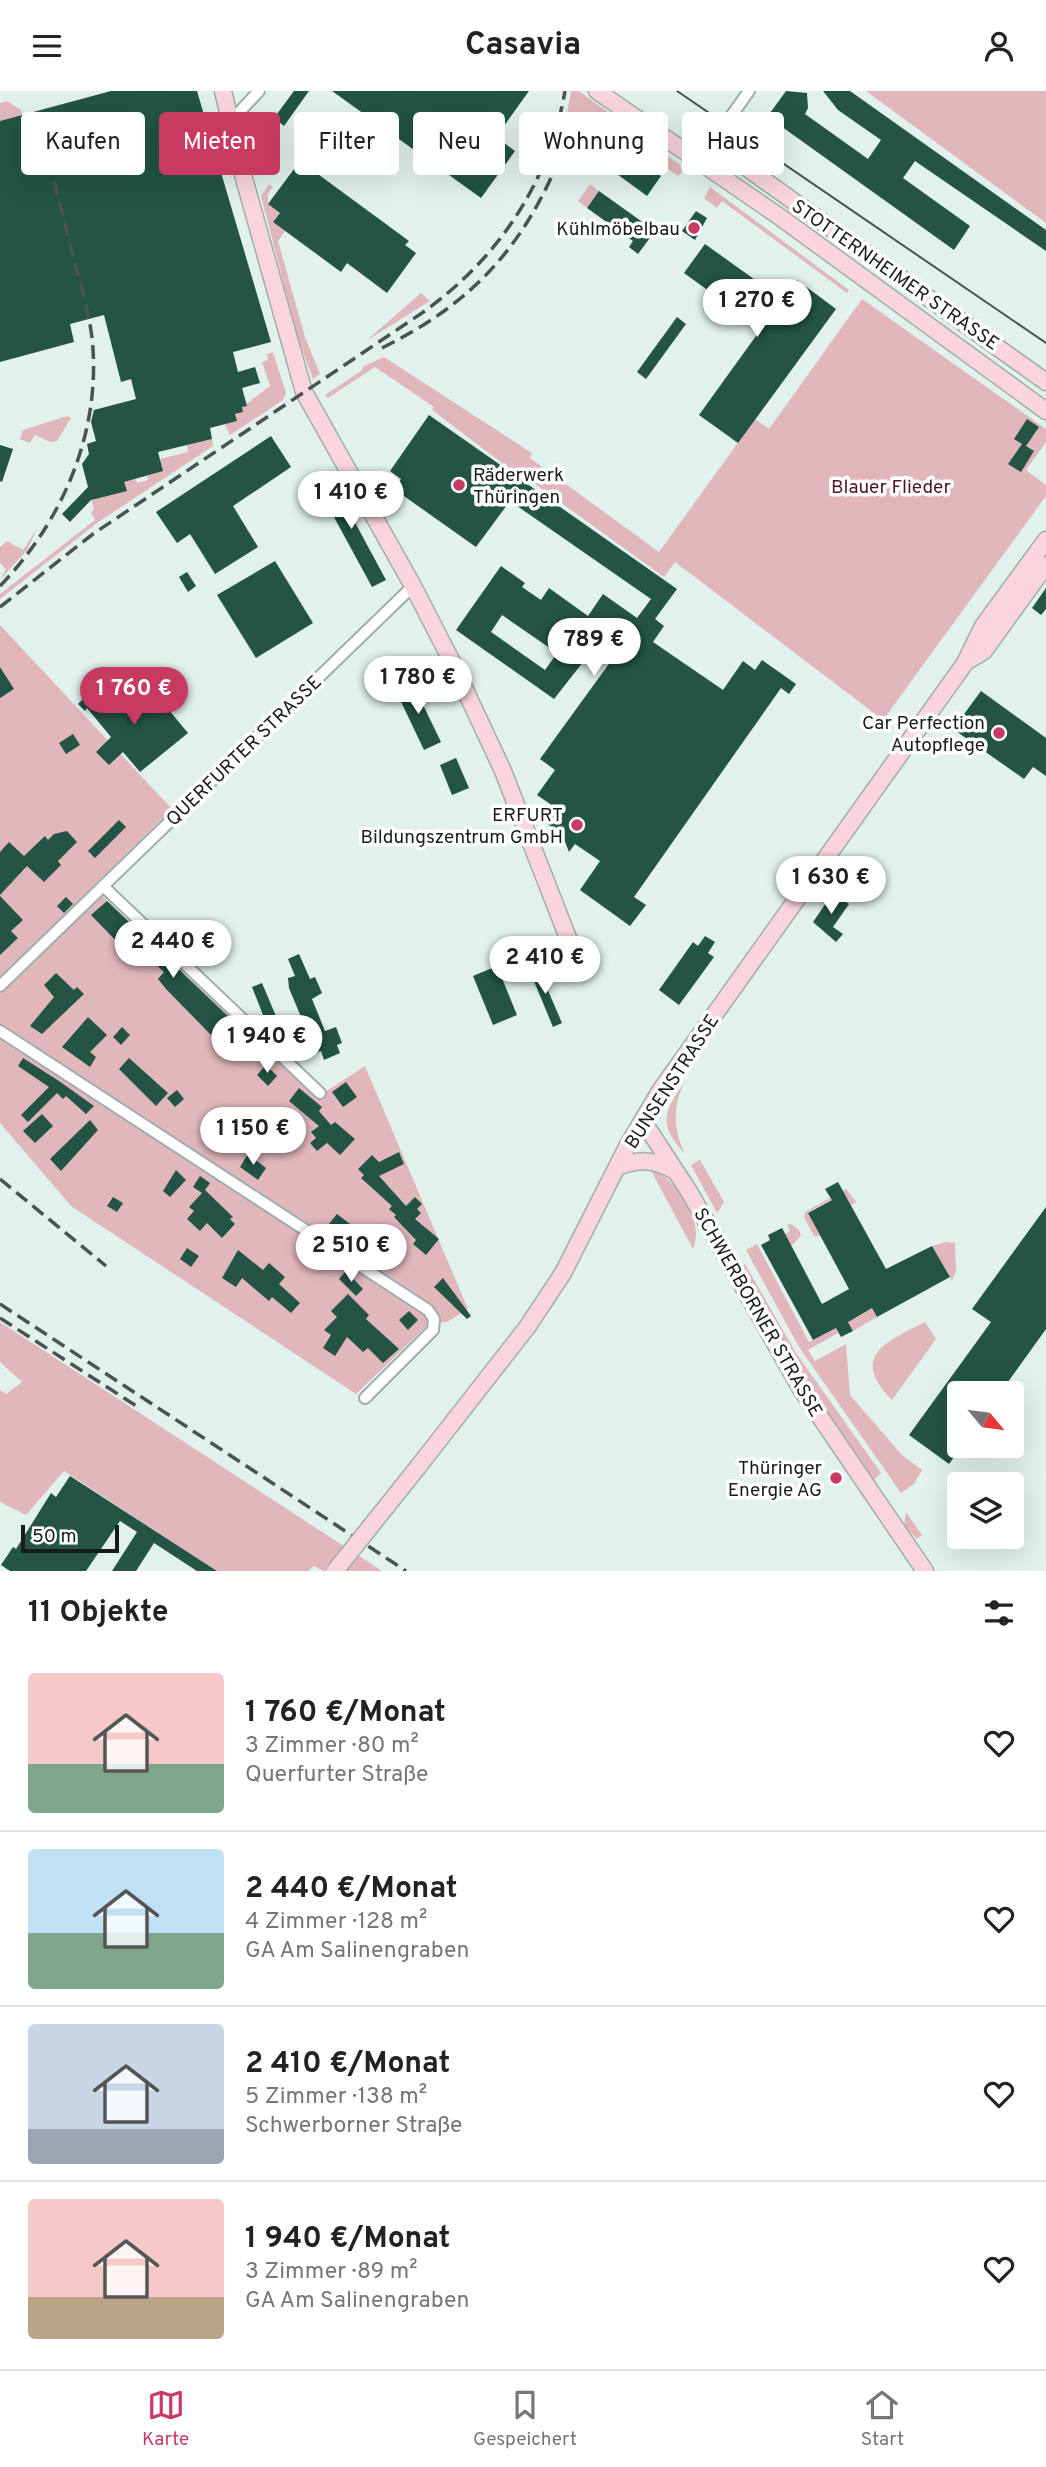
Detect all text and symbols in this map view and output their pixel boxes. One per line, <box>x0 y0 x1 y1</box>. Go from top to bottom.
text: Casavia <box>465 26 581 66</box>
icon: menu <box>28 27 66 65</box>
icon: person <box>980 27 1018 65</box>
chip: Kaufen <box>21 112 145 175</box>
chip: Mieten <box>159 112 280 175</box>
chip: Filter <box>294 112 399 175</box>
chip: Neu <box>413 112 505 175</box>
chip: Wohnung <box>519 112 668 175</box>
chip: Haus <box>682 112 784 175</box>
street label: STOTTERNHEIMER STRASSE <box>786 195 1003 357</box>
place label: Kühlmöbelbau <box>556 218 680 242</box>
marker: Kühlmöbelbau <box>686 220 702 236</box>
pin: 1 270 € <box>692 279 822 339</box>
text: 1 270 € <box>719 287 795 316</box>
place label: Räderwerk Thüringen <box>473 464 564 510</box>
pin: 1 410 € <box>286 471 416 531</box>
park label: Blauer Flieder <box>831 476 952 500</box>
marker: Räderwerk Thüringen <box>451 477 467 493</box>
text: 1 410 € <box>314 479 388 508</box>
pin: 789 € <box>545 619 643 678</box>
text: 789 € <box>564 626 624 655</box>
pin: 1 780 € <box>353 657 483 716</box>
text: 1 780 € <box>380 664 456 693</box>
pin: 1 760 € <box>69 667 199 727</box>
street label: QUERFURTER STRASSE <box>162 671 327 832</box>
text: 1 760 € <box>96 675 172 704</box>
place label: Car Perfection Autopflege <box>862 712 985 758</box>
marker: Car Perfection Autopflege <box>991 725 1007 741</box>
place label: ERFURT Bildungszentrum GmbH <box>360 804 563 850</box>
marker: ERFURT Bildungszentrum GmbH <box>569 817 585 833</box>
pin: 1 630 € <box>766 857 896 916</box>
text: 1 630 € <box>792 864 870 893</box>
pin: 2 440 € <box>108 921 238 980</box>
text: 2 440 € <box>131 928 215 957</box>
pin: 2 410 € <box>480 937 610 996</box>
text: 2 410 € <box>505 944 585 973</box>
street label: BUNSENSTRASSE <box>620 1010 725 1154</box>
pin: 1 940 € <box>202 1016 332 1075</box>
text: 1 940 € <box>227 1023 307 1052</box>
pin: 1 150 € <box>188 1107 318 1167</box>
text: 1 150 € <box>216 1115 290 1144</box>
street label: SCHWERBORNER STRASSE <box>687 1204 827 1422</box>
pin: 2 510 € <box>286 1225 416 1284</box>
text: 2 510 € <box>312 1232 390 1261</box>
north arrow <box>947 1381 1024 1458</box>
map controls <box>947 1381 1024 1549</box>
place label: Thüringer Energie AG <box>728 1457 823 1503</box>
marker: Thüringer Energie AG <box>828 1470 844 1486</box>
button: layers <box>947 1472 1024 1549</box>
scale bar <box>21 1522 119 1554</box>
text: 50 m <box>32 1525 77 1549</box>
icon: filters <box>980 1594 1018 1632</box>
text: 11 Objekte <box>28 1595 169 1632</box>
text: 1 760 €/Monat <box>245 1695 446 1732</box>
icon: home <box>84 1701 168 1785</box>
icon: heart <box>980 1724 1018 1762</box>
text: 3 Zimmer · 80 m² <box>245 1732 419 1761</box>
text: Querfurter Straße <box>245 1761 428 1790</box>
text: 2 440 €/Monat <box>245 1871 457 1908</box>
icon: home <box>84 1877 168 1961</box>
icon: heart <box>980 1900 1018 1938</box>
text: 4 Zimmer · 128 m² <box>245 1908 427 1937</box>
text: GA Am Salinengraben <box>245 1937 470 1966</box>
text: 2 410 €/Monat <box>245 2046 450 2083</box>
icon: home <box>84 2052 168 2136</box>
icon: heart <box>980 2075 1018 2113</box>
text: 5 Zimmer · 138 m² <box>245 2083 427 2112</box>
text: Schwerborner Straße <box>245 2112 462 2141</box>
text: 1 940 €/Monat <box>245 2221 450 2258</box>
icon: home <box>84 2227 168 2311</box>
icon: heart <box>980 2250 1018 2288</box>
text: 3 Zimmer · 89 m² <box>245 2258 418 2287</box>
text: GA Am Salinengraben <box>245 2287 470 2316</box>
tab: Karte <box>142 2386 189 2452</box>
tab: Gespeichert <box>473 2386 577 2452</box>
tab: Start <box>861 2386 904 2452</box>

